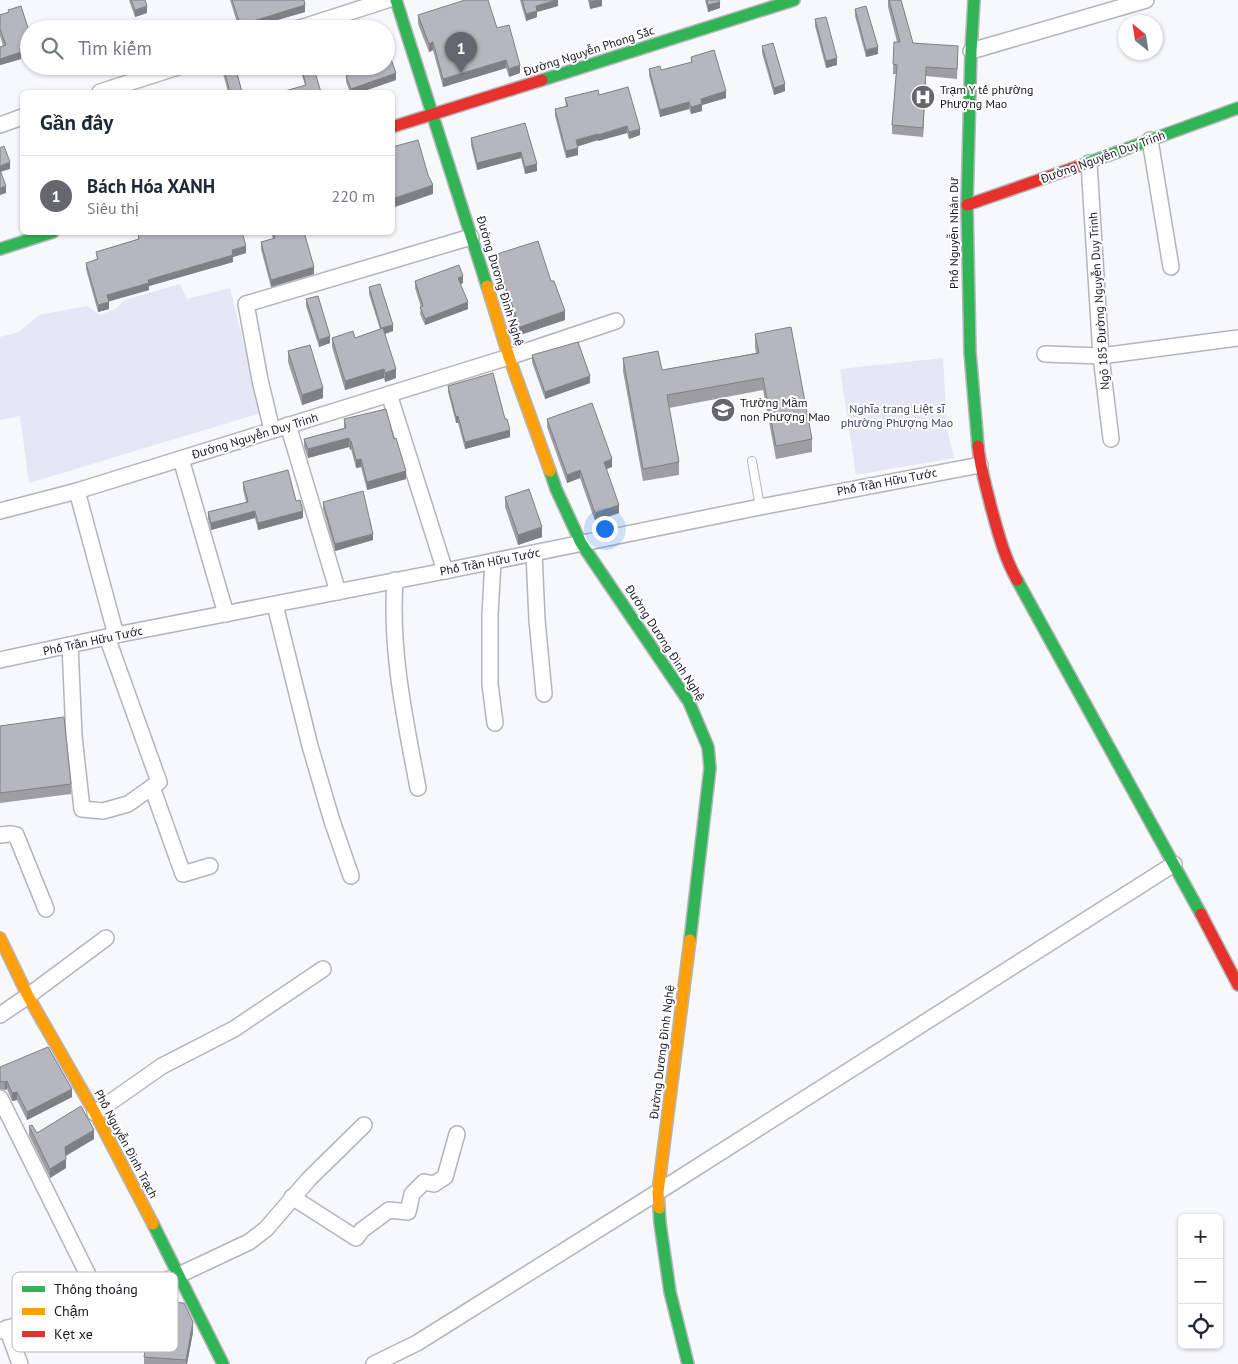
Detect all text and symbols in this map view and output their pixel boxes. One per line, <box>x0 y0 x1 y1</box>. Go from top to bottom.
north arrow <box>1118 15 1163 60</box>
search box <box>20 20 395 75</box>
street label: Đường Nguyễn Phong Sắc <box>521 22 657 79</box>
pin: 1 <box>445 32 477 73</box>
icon: search <box>38 34 66 62</box>
text: Tìm kiếm <box>78 36 152 60</box>
place label: Trạm Y tế phường Phượng Mao <box>940 82 1034 111</box>
hospital icon: Trạm Y tế phường Phượng Mao <box>910 84 936 110</box>
text: Gần đây <box>40 109 113 136</box>
street label: Đường Nguyễn Duy Trinh <box>1038 127 1167 186</box>
text: Bách Hóa XANH <box>87 174 215 198</box>
street label: Phố Nguyễn Nhân Dư <box>946 177 961 289</box>
text: 1 <box>51 186 61 206</box>
text: 220 m <box>332 186 375 206</box>
text: Siêu thị <box>87 198 139 218</box>
street label: Ngõ 185 Đường Nguyễn Duy Trinh <box>1085 212 1112 390</box>
street label: Đường Dương Đình Nghệ <box>473 213 528 348</box>
place label: Trường Mầm non Phượng Mao <box>740 395 830 424</box>
school or university icon: Trường Mầm non Phượng Mao <box>710 397 736 423</box>
park label: Nghĩa trang Liệt sĩ phường Phượng Mao <box>841 401 953 430</box>
street label: Đường Nguyễn Duy Trinh <box>189 409 320 462</box>
street label: Phố Trần Hữu Tước <box>835 464 939 499</box>
your location <box>592 516 618 542</box>
street label: Phố Trần Hữu Tước <box>438 544 542 579</box>
street label: Đường Dương Đình Nghệ <box>622 581 709 704</box>
street label: Phố Trần Hữu Tước <box>42 622 145 658</box>
street label: Đường Dương Đình Nghệ <box>646 984 677 1121</box>
street label: Phố Nguyễn Đình Trạch <box>91 1087 161 1201</box>
map controls <box>1178 1214 1223 1349</box>
button: + <box>1178 1214 1223 1259</box>
button: − <box>1178 1259 1223 1304</box>
legend <box>12 1272 178 1352</box>
text: Thông thoáng <box>54 1280 138 1298</box>
text: Chậm <box>54 1302 89 1320</box>
button: locate <box>1178 1304 1223 1349</box>
text: Kẹt xe <box>54 1325 93 1343</box>

